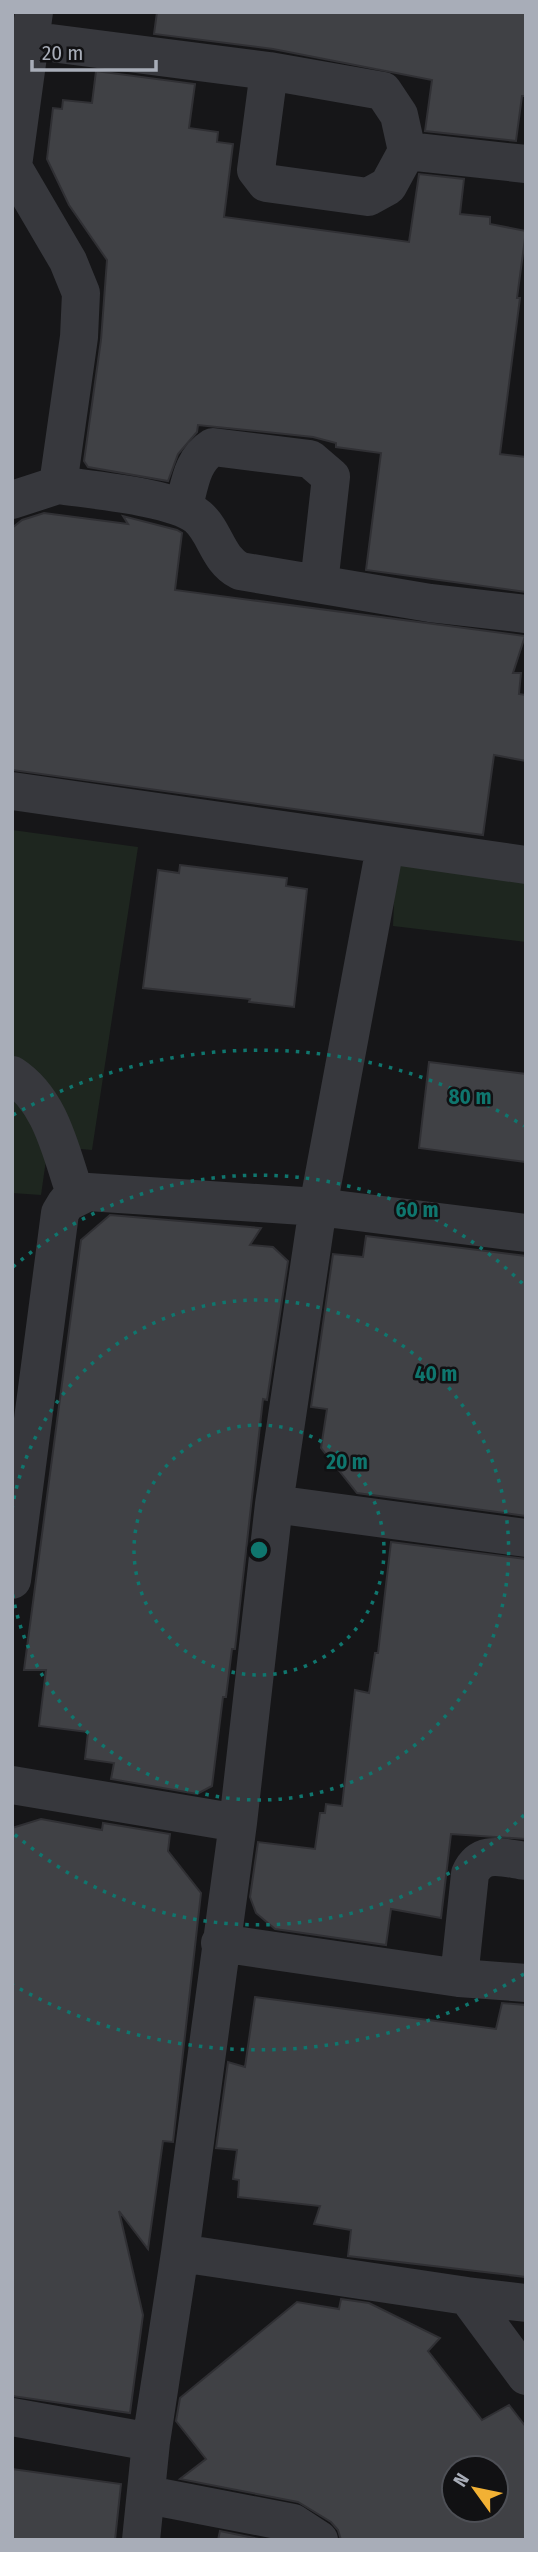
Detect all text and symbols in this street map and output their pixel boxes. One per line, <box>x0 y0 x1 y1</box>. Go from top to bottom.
scale bar <box>32 28 156 72</box>
text: 20 m <box>42 40 83 66</box>
text: 80 m <box>449 1084 491 1110</box>
text: 60 m <box>396 1197 438 1223</box>
text: 40 m <box>415 1361 457 1387</box>
text: 20 m <box>325 1449 368 1475</box>
centre of rings <box>247 1538 271 1562</box>
north arrow <box>440 2454 510 2524</box>
text: N <box>448 2469 474 2491</box>

